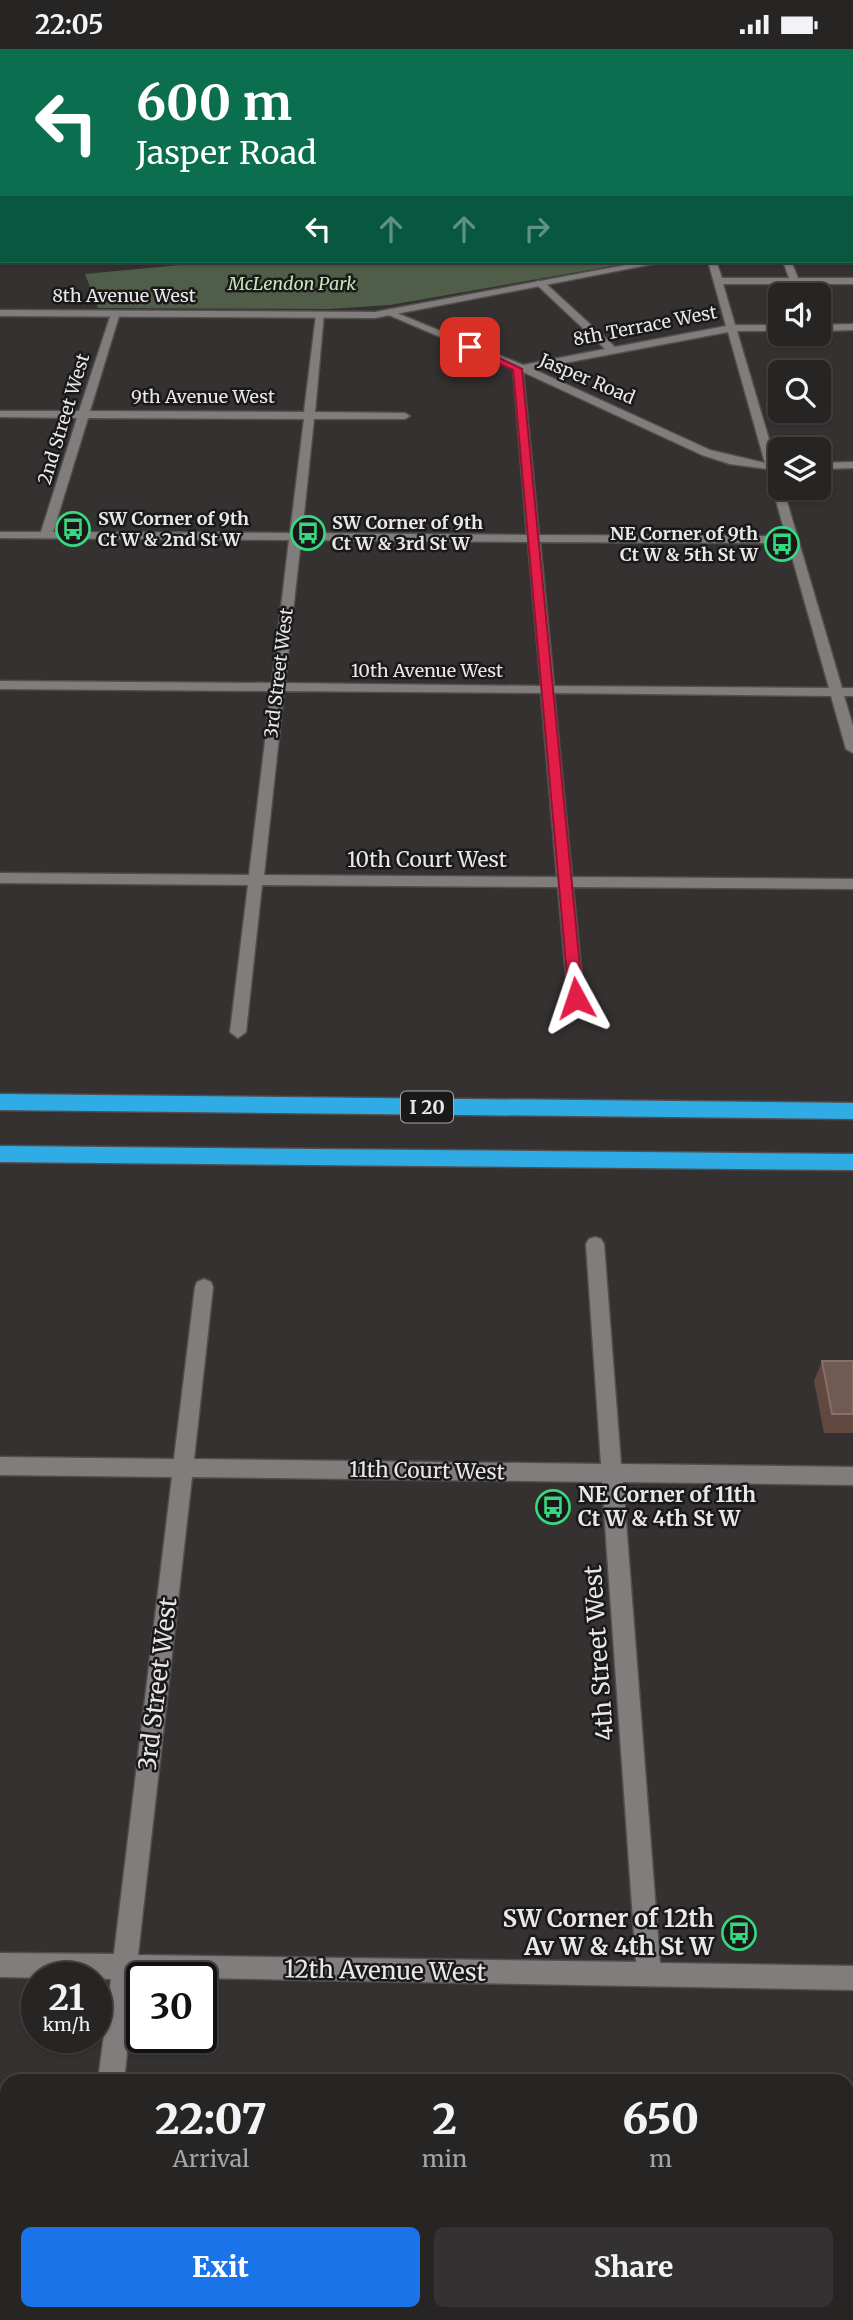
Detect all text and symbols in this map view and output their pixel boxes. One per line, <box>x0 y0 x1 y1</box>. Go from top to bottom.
text: 22:05 <box>35 8 104 41</box>
text: 600 m <box>136 72 292 133</box>
icon: left <box>21 77 112 168</box>
text: Jasper Road <box>136 133 317 173</box>
icon: left <box>299 210 337 248</box>
icon: ahead <box>372 210 410 248</box>
icon: ahead <box>445 210 483 248</box>
icon: right <box>518 210 556 248</box>
park label: McLendon Park <box>227 272 356 295</box>
map controls <box>768 283 831 500</box>
button: sound <box>768 283 831 346</box>
street label: 8th Avenue West <box>52 284 196 307</box>
street label: 8th Terrace West <box>571 300 719 351</box>
pin <box>440 317 500 377</box>
icon: arrive <box>451 328 489 366</box>
street label: Jasper Road <box>535 348 639 409</box>
street label: 2nd Street West <box>33 350 94 487</box>
button: search <box>768 360 831 423</box>
street label: 9th Avenue West <box>131 385 275 408</box>
button: layers <box>768 437 831 500</box>
place label: SW Corner of 9th Ct W & 2nd St W <box>98 507 249 551</box>
bus stop icon: SW Corner of 9th Ct W & 2nd St W <box>54 510 92 548</box>
place label: SW Corner of 9th Ct W & 3rd St W <box>332 511 483 555</box>
bus stop icon: SW Corner of 9th Ct W & 3rd St W <box>289 514 327 552</box>
place label: NE Corner of 9th Ct W & 5th St W <box>610 522 759 566</box>
bus stop icon: NE Corner of 9th Ct W & 5th St W <box>763 525 801 563</box>
street label: 3rd Street West <box>259 607 298 739</box>
street label: 10th Avenue West <box>351 659 503 682</box>
street label: 10th Court West <box>347 846 507 873</box>
position arrow <box>539 961 613 1035</box>
road number: I 20 <box>401 1091 453 1123</box>
street label: 11th Court West <box>349 1456 505 1485</box>
place label: NE Corner of 11th Ct W & 4th St W <box>578 1481 756 1532</box>
bus stop icon: NE Corner of 11th Ct W & 4th St W <box>534 1488 572 1526</box>
street label: 4th Street West <box>577 1563 620 1742</box>
street label: 3rd Street West <box>131 1595 184 1772</box>
place label: SW Corner of 12th Av W & 4th St W <box>502 1903 715 1962</box>
bus stop icon: SW Corner of 12th Av W & 4th St W <box>720 1914 758 1952</box>
street label: 12th Avenue West <box>284 1953 487 1988</box>
speed limit sign: 30 <box>126 1962 217 2053</box>
text: 21 <box>49 1976 84 2020</box>
text: km/h <box>43 2013 90 2036</box>
text: 22:07 <box>155 2093 267 2145</box>
text: 2 <box>432 2093 457 2145</box>
text: 650 <box>622 2093 699 2145</box>
text: Arrival <box>172 2144 249 2173</box>
text: min <box>422 2144 467 2173</box>
text: m <box>649 2144 672 2173</box>
button: Exit <box>21 2227 420 2307</box>
button: Share <box>434 2227 833 2307</box>

